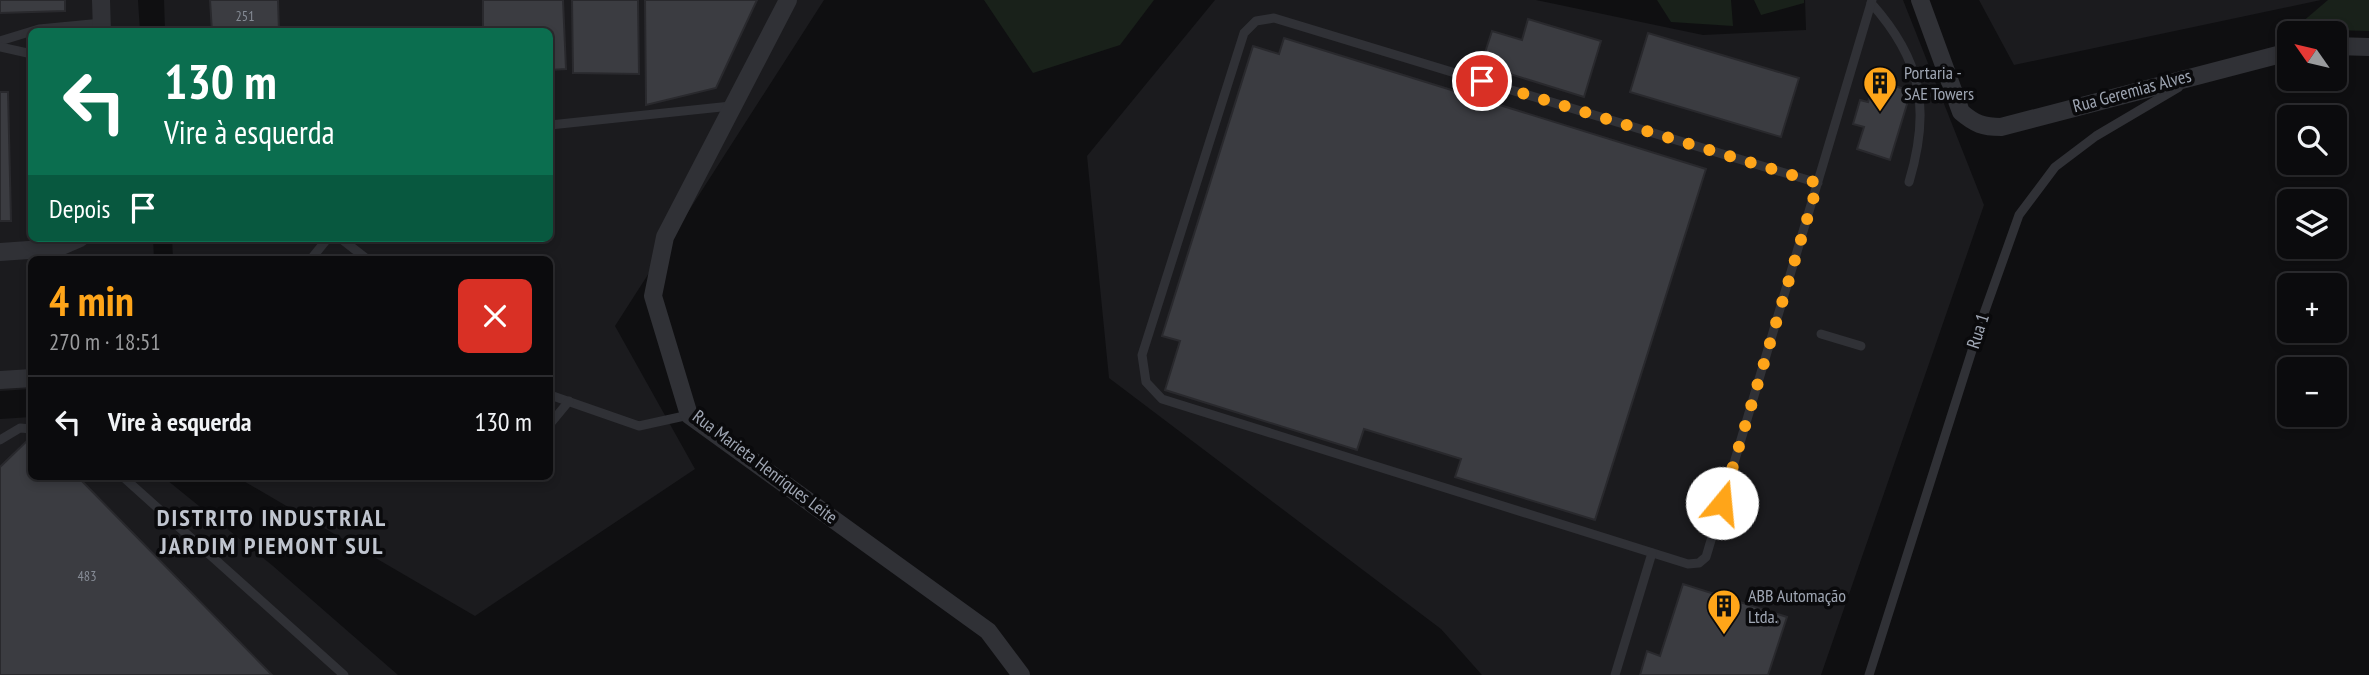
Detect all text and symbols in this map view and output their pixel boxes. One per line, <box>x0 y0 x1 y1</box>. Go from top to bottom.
house number: 251 <box>236 7 254 25</box>
north arrow <box>2277 21 2347 91</box>
map controls <box>2277 21 2347 427</box>
text: 130 m <box>164 49 277 113</box>
pin <box>1452 51 1512 111</box>
icon: left <box>49 56 140 147</box>
place label: Portaria - SAE Towers <box>1904 61 1974 105</box>
icon: arrive <box>1463 62 1501 100</box>
building icon: Portaria - SAE Towers <box>1861 64 1899 113</box>
street label: Rua Geremias Alves <box>2070 64 2194 117</box>
button: search <box>2277 105 2347 175</box>
text: Vire à esquerda <box>164 111 335 153</box>
icon: arrive <box>124 189 162 227</box>
button: layers <box>2277 189 2347 259</box>
text: Depois <box>49 192 110 225</box>
text: 4 min <box>49 273 134 328</box>
button: + <box>2277 273 2347 343</box>
button: close <box>458 279 532 353</box>
street label: Rua 1 <box>1961 310 1994 351</box>
text: 270 m · 18:51 <box>49 327 161 356</box>
button: − <box>2277 357 2347 427</box>
icon: left <box>49 403 87 441</box>
text: Vire à esquerda <box>108 405 251 438</box>
text: 130 m <box>474 405 532 438</box>
street label: Rua Marieta Henriques Leite <box>688 405 842 529</box>
position arrow <box>1685 466 1759 540</box>
district label: DISTRITO INDUSTRIAL JARDIM PIEMONT SUL <box>157 502 387 561</box>
house number: 483 <box>78 567 96 585</box>
place label: ABB Automação Ltda. <box>1748 584 1846 628</box>
building icon: ABB Automação Ltda. <box>1705 587 1743 636</box>

